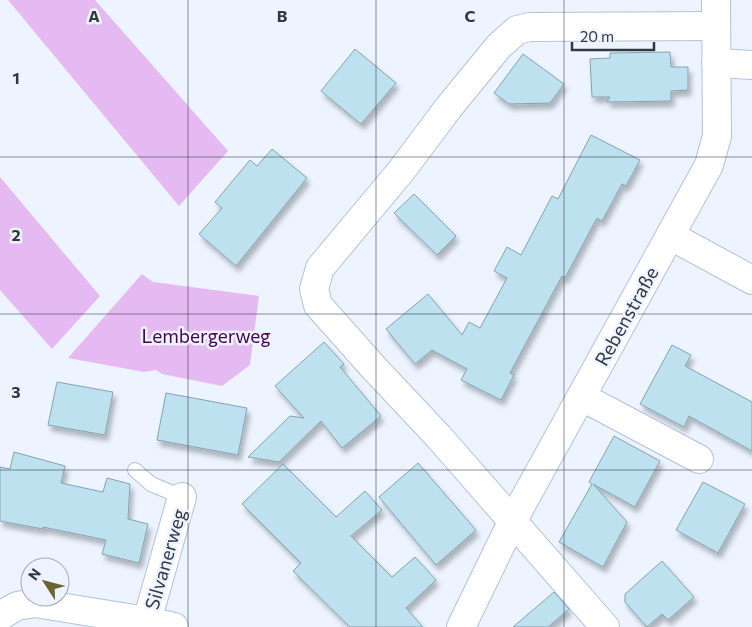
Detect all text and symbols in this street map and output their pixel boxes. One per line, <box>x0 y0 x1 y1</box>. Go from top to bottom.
text: A <box>88 6 100 25</box>
text: B <box>277 6 288 25</box>
text: C <box>465 6 476 25</box>
scale bar <box>572 20 654 52</box>
text: 20 m <box>580 27 614 45</box>
text: 1 <box>12 68 20 87</box>
text: 2 <box>11 225 21 244</box>
street label: Rebenstraße <box>589 263 663 369</box>
park label: Lembergerweg <box>141 324 271 347</box>
text: 3 <box>11 382 21 401</box>
street label: Silvanerweg <box>140 506 190 612</box>
north arrow <box>20 557 70 607</box>
text: N <box>24 565 44 583</box>

